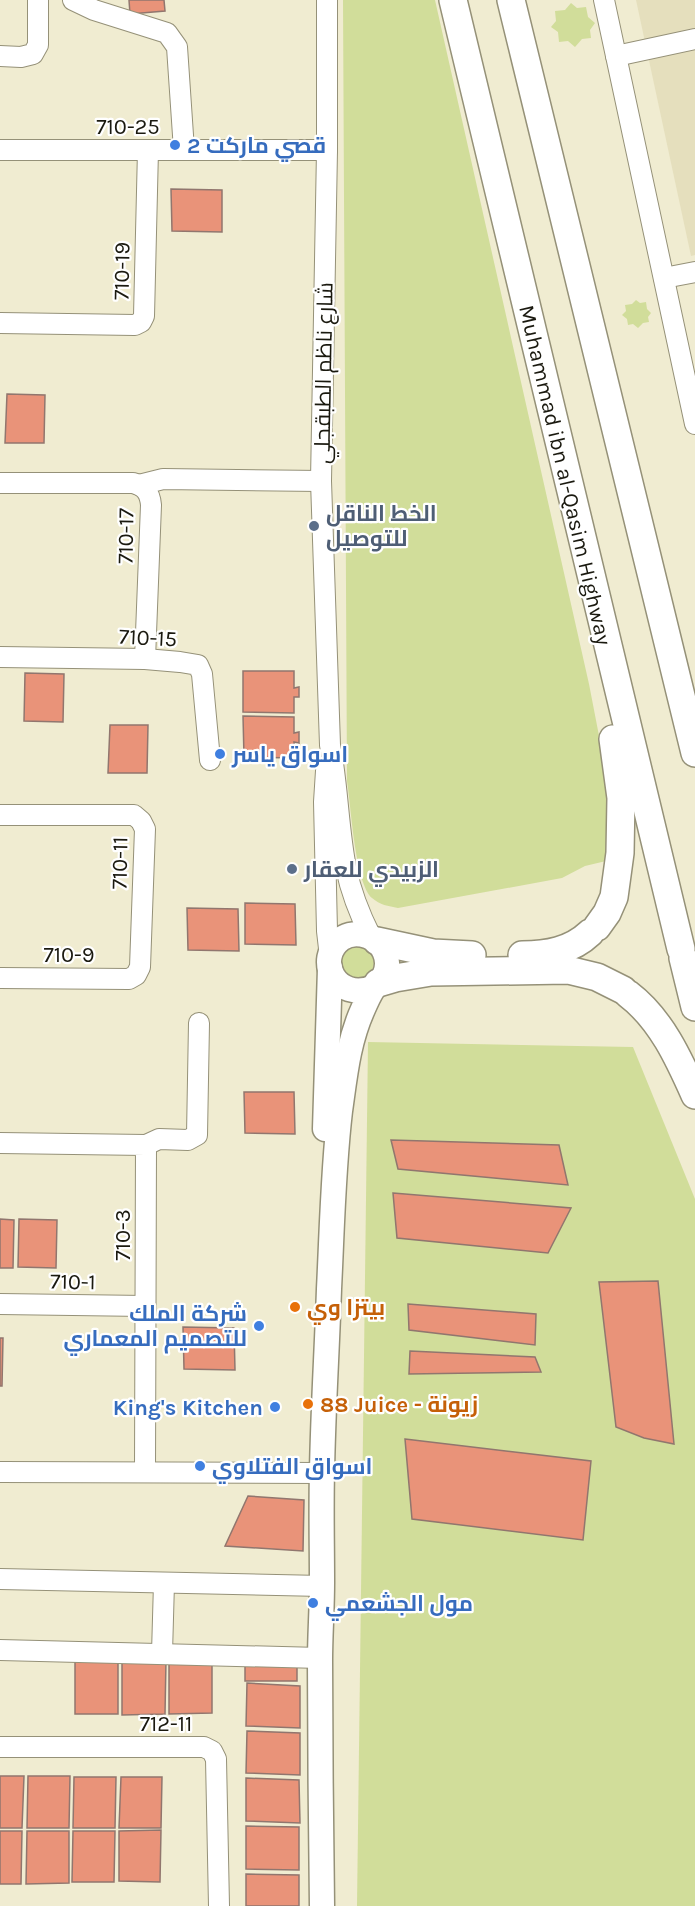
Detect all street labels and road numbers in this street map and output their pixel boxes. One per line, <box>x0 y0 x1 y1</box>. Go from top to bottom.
street label: 710-25 <box>96 114 160 140</box>
street label: 710-19 <box>108 242 136 300</box>
street label: شارع ناظم الطبقجلي <box>309 282 342 464</box>
street label: Muhammad ibn al-Qasim Highway <box>513 303 617 648</box>
street label: 710-17 <box>113 508 139 564</box>
street label: 710-15 <box>118 623 178 652</box>
street label: 710-11 <box>107 836 133 890</box>
street label: 710-9 <box>43 942 95 968</box>
street label: 710-3 <box>110 1209 136 1261</box>
street label: 710-1 <box>50 1269 96 1295</box>
street label: 712-11 <box>140 1711 192 1737</box>

